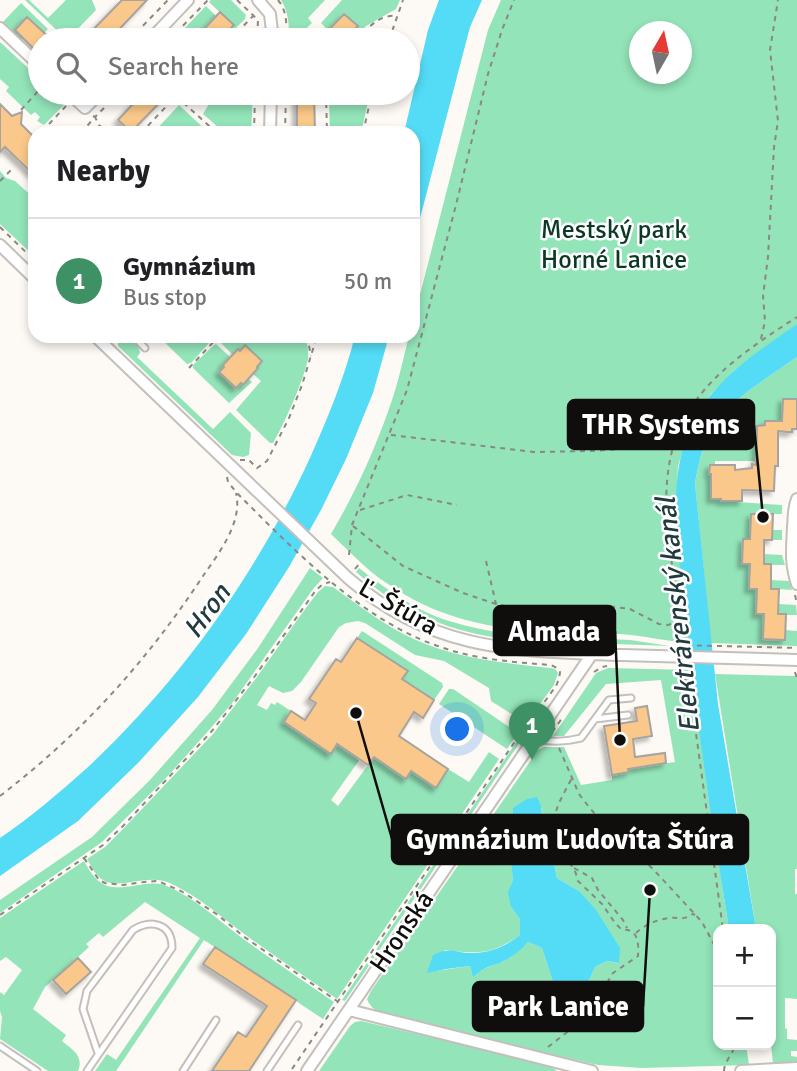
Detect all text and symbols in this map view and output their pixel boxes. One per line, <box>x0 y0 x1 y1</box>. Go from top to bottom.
north arrow <box>629 21 692 84</box>
search box <box>28 28 420 105</box>
icon: search <box>52 48 90 86</box>
text: Search here <box>108 51 239 83</box>
text: Nearby <box>56 153 150 190</box>
park label: Mestský park Horné Lanice <box>541 214 687 276</box>
text: Gymnázium <box>123 251 256 283</box>
text: 1 <box>73 267 85 296</box>
text: 50 m <box>344 267 392 296</box>
text: Bus stop <box>123 283 207 312</box>
callout: THR Systems <box>568 400 754 449</box>
text: THR Systems <box>582 408 740 442</box>
water label: Elektrárenský kanál <box>649 494 707 734</box>
street label: Ľ. Štúra <box>353 572 443 642</box>
water label: Hron <box>176 577 238 645</box>
callout: Almada <box>494 606 615 655</box>
text: Almada <box>508 615 600 649</box>
pin: 1 <box>509 702 555 760</box>
your location <box>440 712 474 746</box>
callout: Gymnázium Ľudovíta Štúra <box>392 815 748 864</box>
text: Gymnázium Ľudovíta Štúra <box>406 821 734 857</box>
street label: Hronská <box>363 885 441 979</box>
map controls <box>713 924 776 1050</box>
button: + <box>713 924 776 987</box>
callout: Park Lanice <box>473 982 643 1031</box>
button: − <box>713 987 776 1050</box>
text: Park Lanice <box>487 990 629 1024</box>

